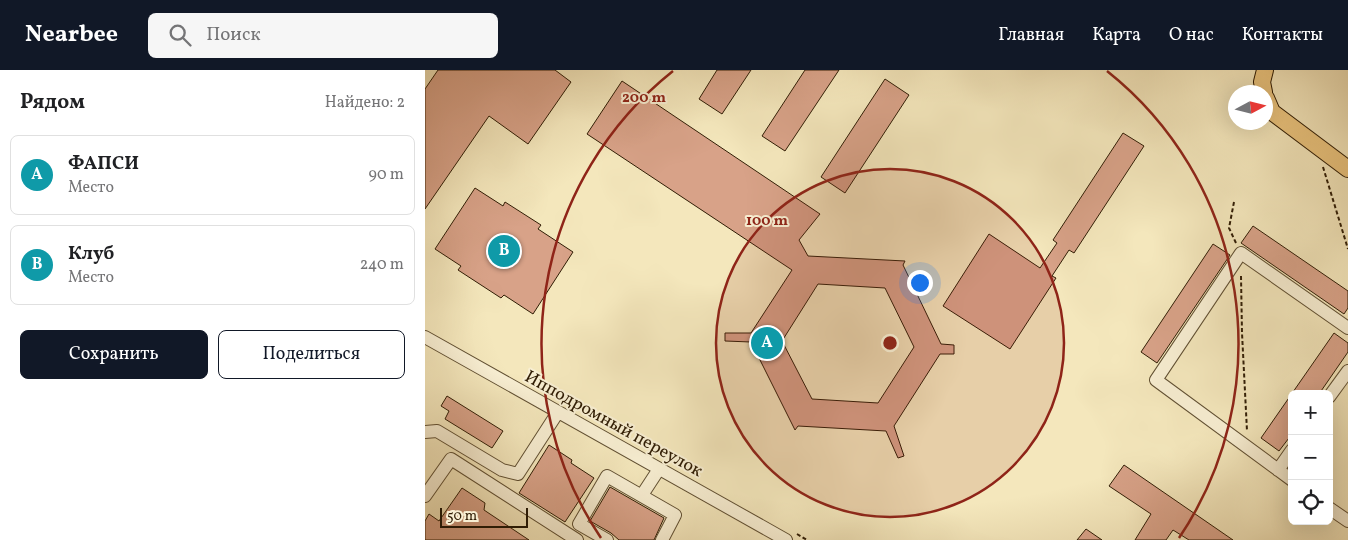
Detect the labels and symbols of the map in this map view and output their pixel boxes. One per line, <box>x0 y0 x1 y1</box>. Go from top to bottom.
north arrow <box>1228 85 1273 130</box>
text: 200 m <box>622 88 666 109</box>
text: 100 m <box>746 211 789 232</box>
pin: B <box>488 232 520 270</box>
your location <box>907 270 933 296</box>
pin: A <box>751 324 783 362</box>
centre of rings <box>881 334 899 352</box>
street label: Ипподромный переулок <box>520 365 707 484</box>
scale bar <box>440 505 527 528</box>

